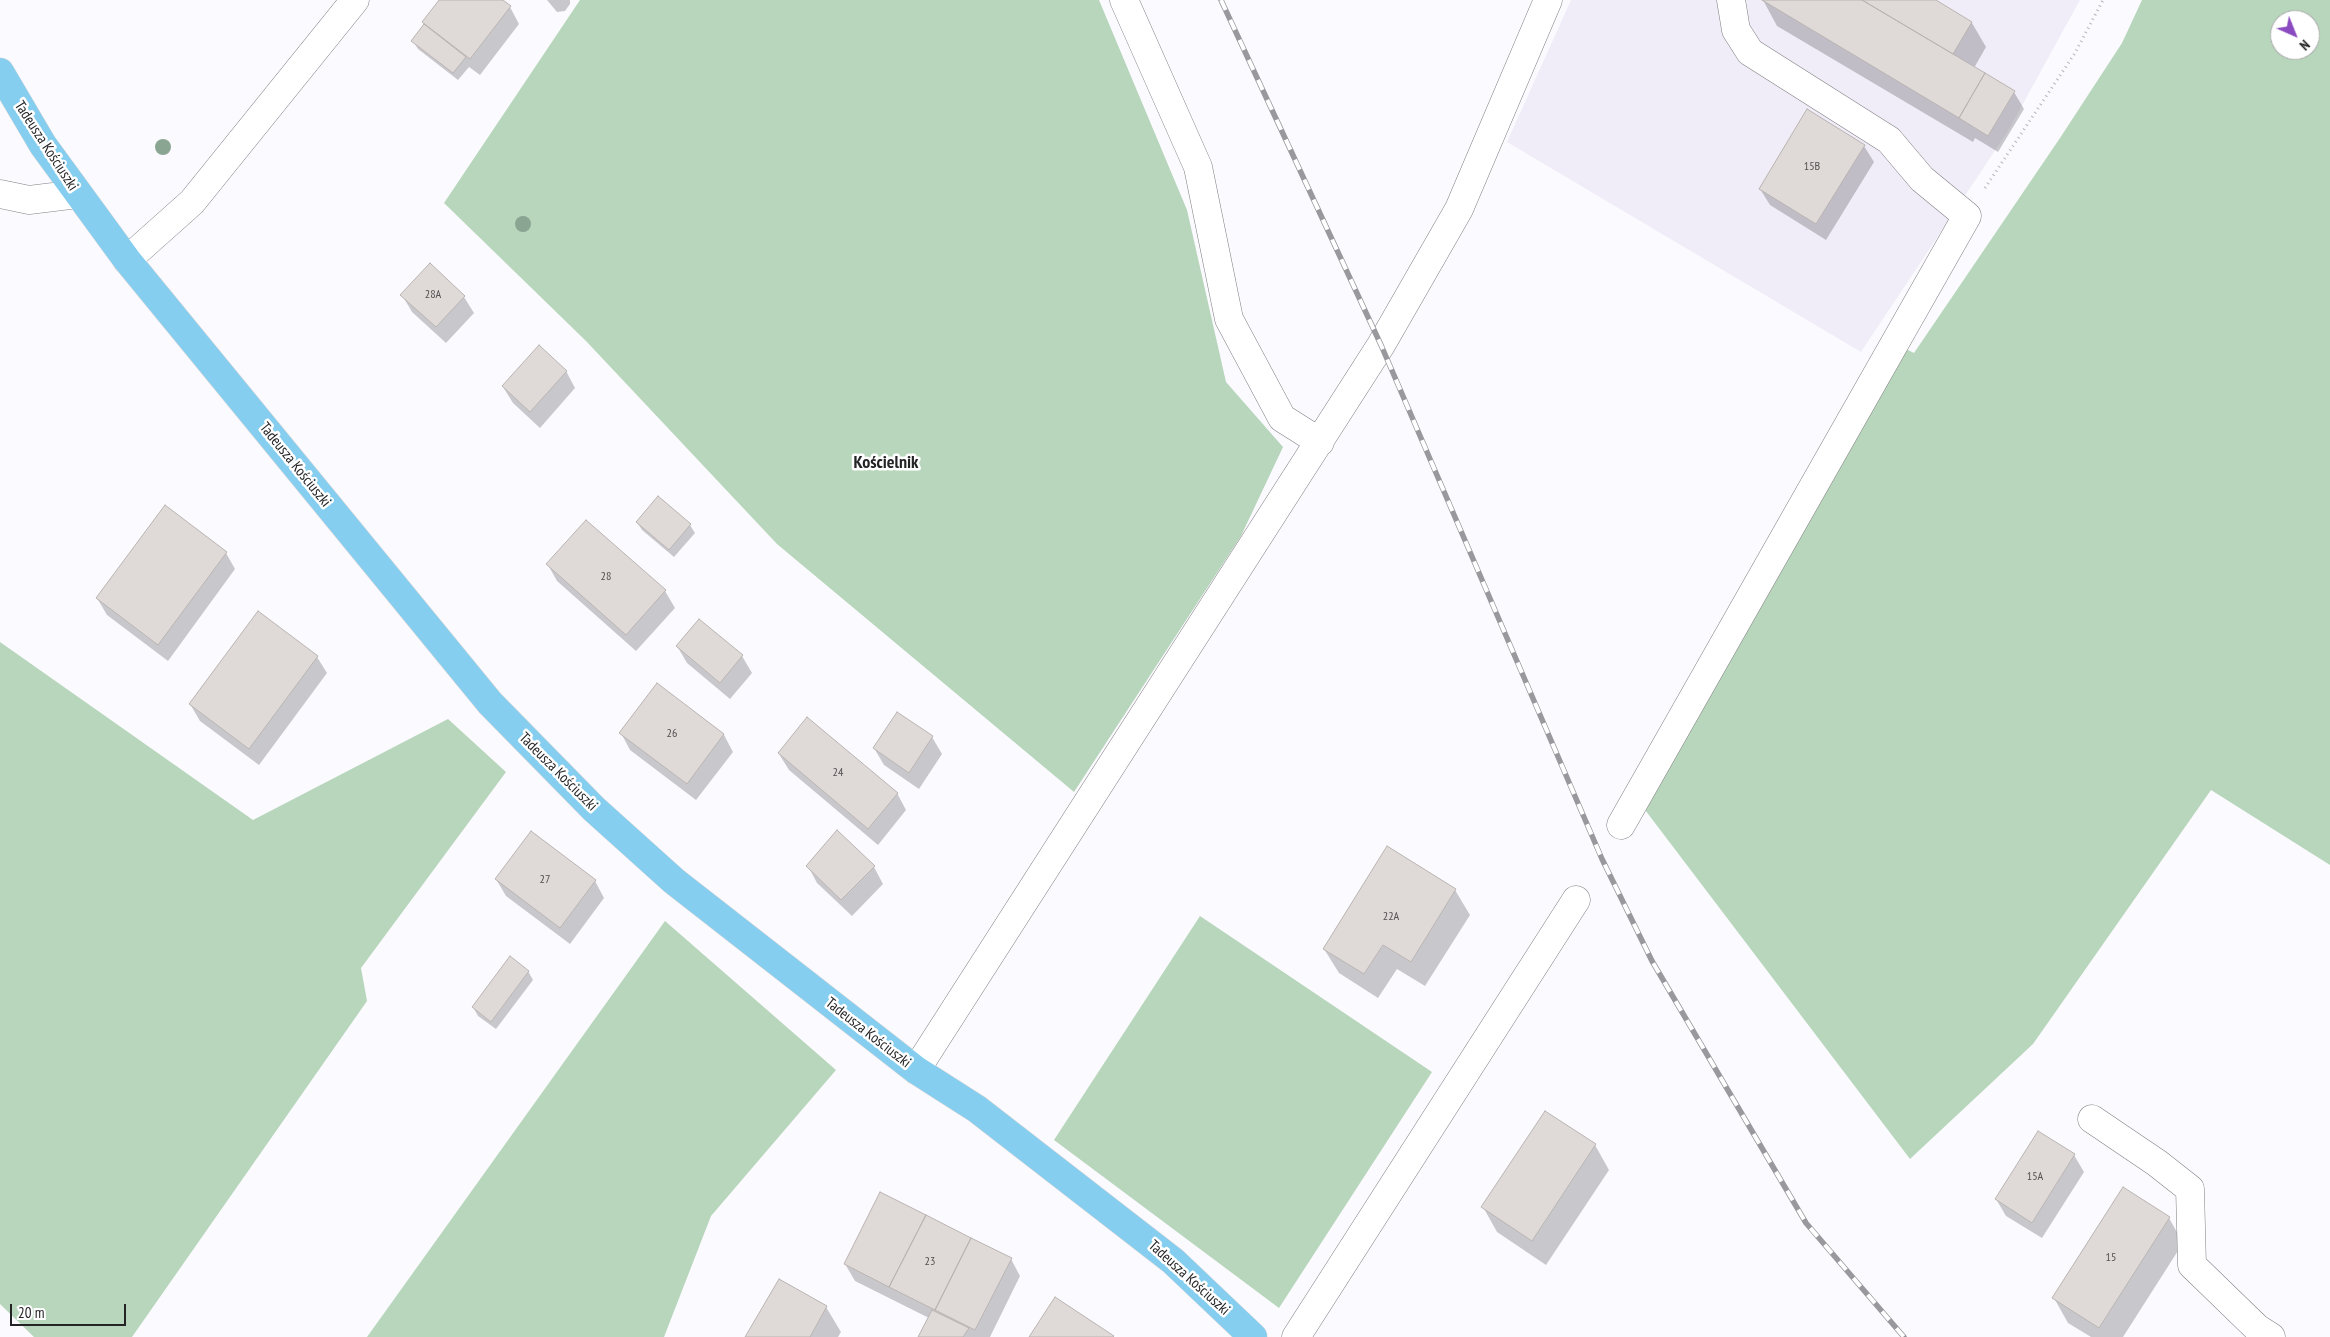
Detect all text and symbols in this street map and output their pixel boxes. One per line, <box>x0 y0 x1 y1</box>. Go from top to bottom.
north arrow <box>2270 10 2320 60</box>
text: N <box>2296 36 2314 54</box>
street label: Tadeusza Kościuszki <box>10 98 82 194</box>
house number: 15B <box>1804 160 1820 174</box>
house number: 28A <box>425 288 441 302</box>
street label: Tadeusza Kościuszki <box>256 419 334 511</box>
district label: Kościelnik <box>854 452 918 474</box>
house number: 28 <box>601 570 611 584</box>
house number: 26 <box>667 727 677 741</box>
street label: Tadeusza Kościuszki <box>515 729 601 815</box>
house number: 24 <box>833 766 843 780</box>
house number: 27 <box>540 873 550 887</box>
house number: 22A <box>1383 910 1399 924</box>
street label: Tadeusza Kościuszki <box>822 994 914 1072</box>
house number: 15A <box>2027 1170 2043 1184</box>
street label: Tadeusza Kościuszki <box>1145 1237 1233 1319</box>
house number: 15 <box>2106 1251 2116 1265</box>
house number: 23 <box>925 1255 935 1269</box>
scale bar <box>12 1294 129 1326</box>
text: 20 m <box>18 1303 44 1322</box>

